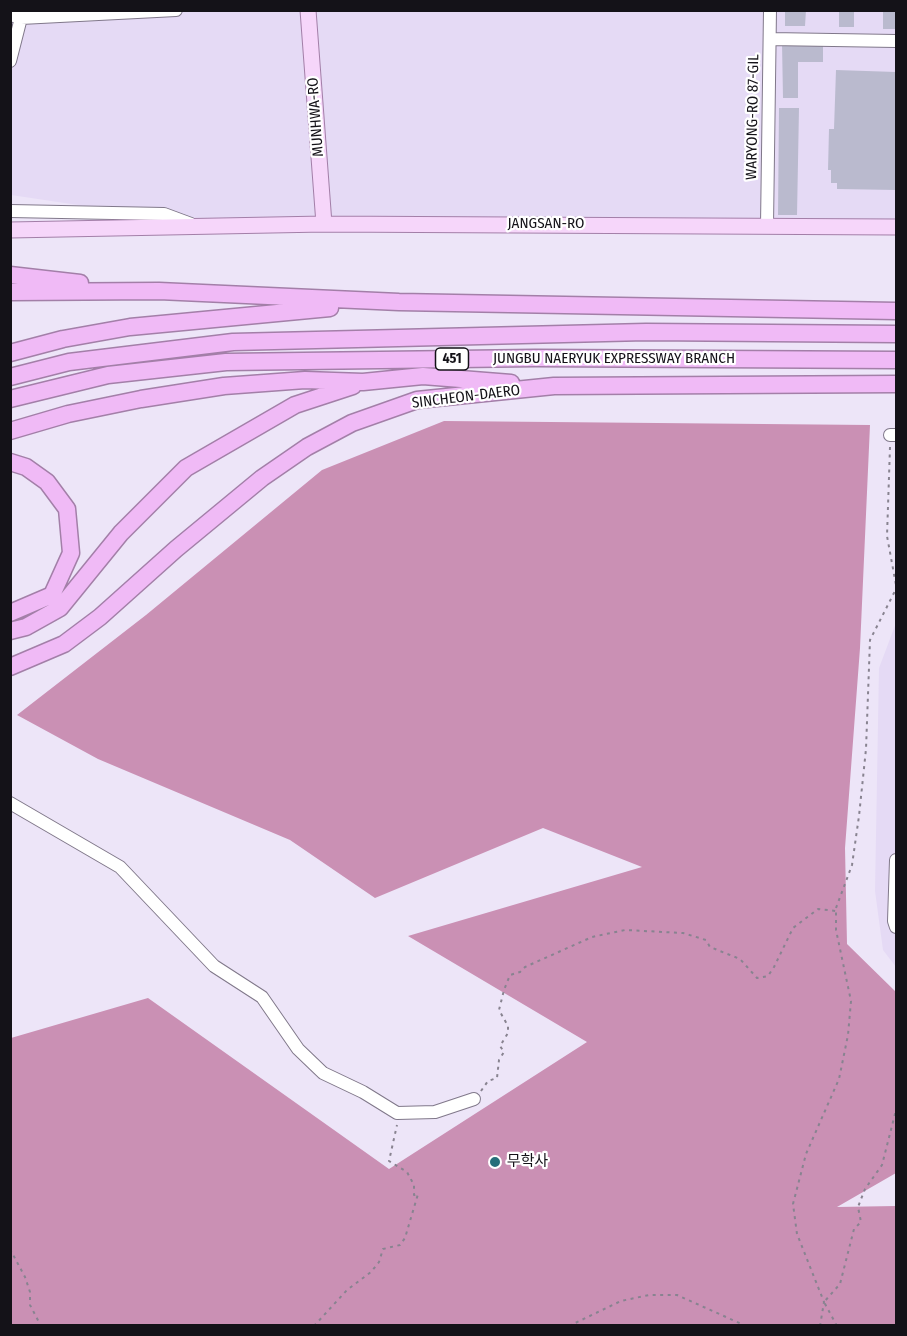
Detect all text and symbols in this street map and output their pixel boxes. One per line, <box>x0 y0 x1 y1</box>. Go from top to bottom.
street label: WARYONG-RO 87-GIL <box>743 54 763 180</box>
street label: MUNHWA-RO <box>304 77 328 157</box>
street label: JANGSAN-RO <box>507 215 585 233</box>
road number: 451 <box>436 348 468 370</box>
street label: JUNGBU NAERYUK EXPRESSWAY BRANCH <box>493 350 735 368</box>
street label: SINCHEON-DAERO <box>411 381 521 413</box>
place label: 무학사 <box>507 1153 548 1171</box>
marker: 무학사 <box>488 1155 502 1169</box>

